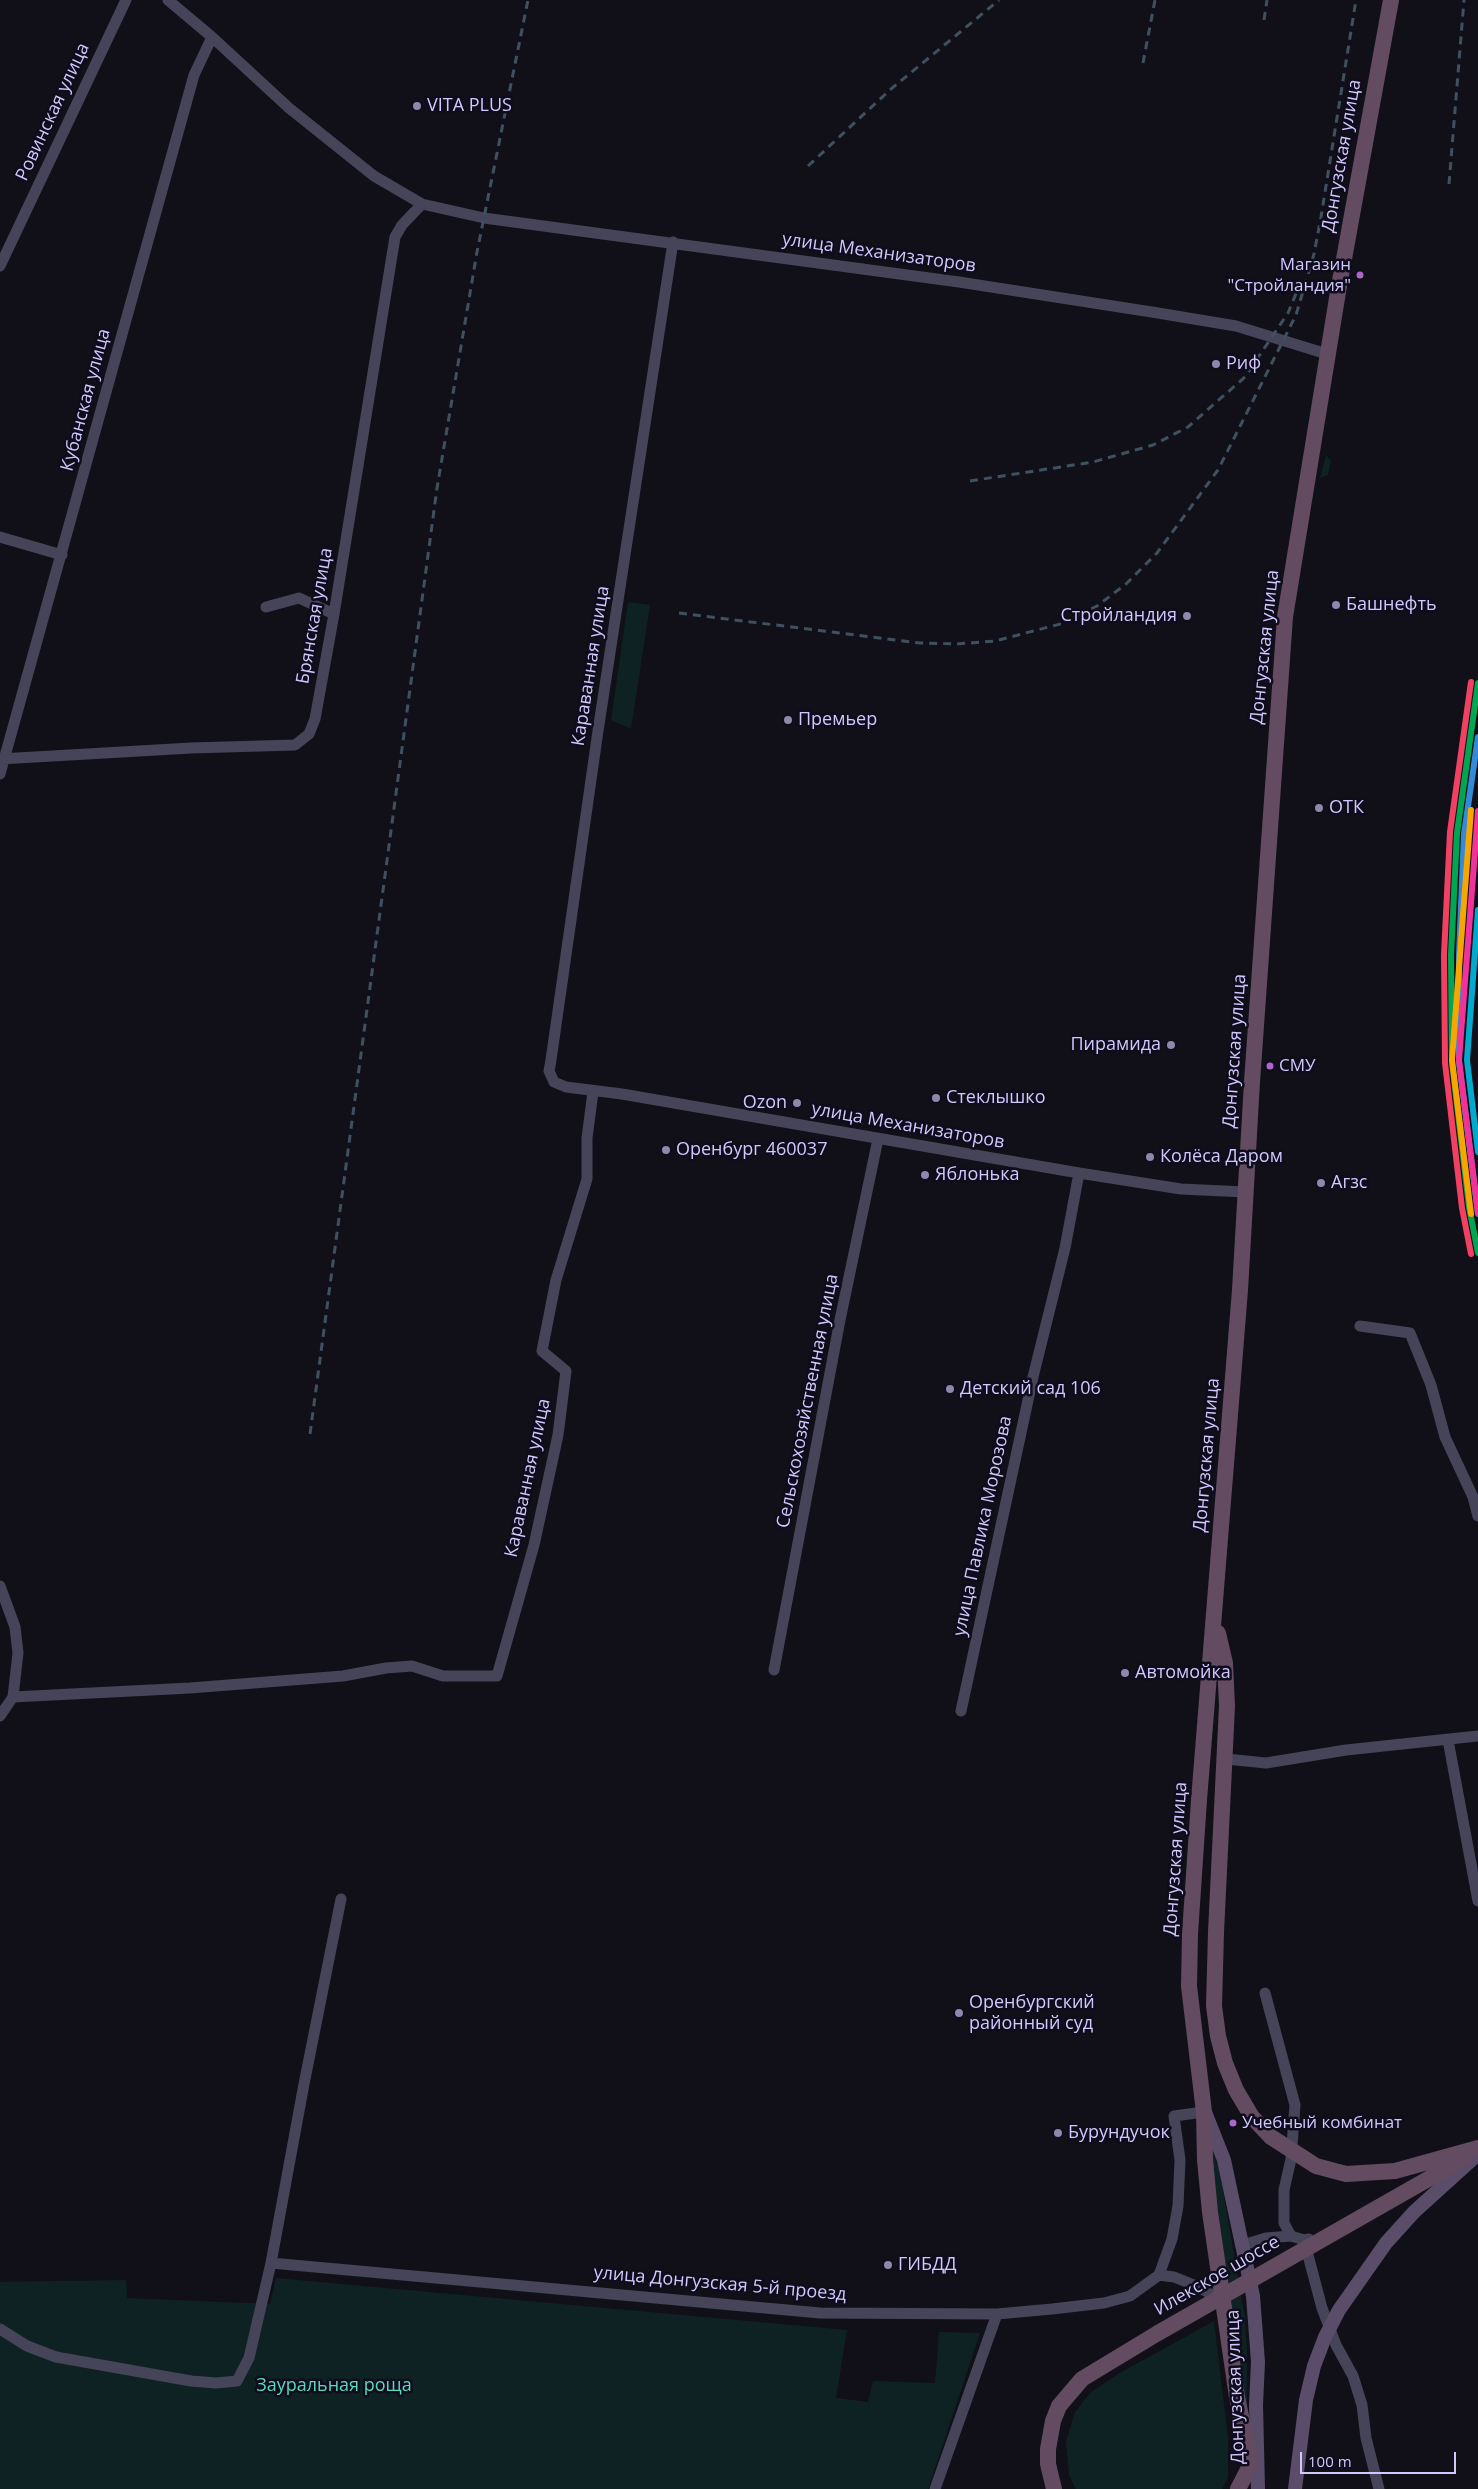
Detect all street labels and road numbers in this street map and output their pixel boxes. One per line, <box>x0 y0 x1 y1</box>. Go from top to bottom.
street label: Ровинская улица <box>12 40 94 184</box>
street label: Донгузская улица <box>1318 78 1366 234</box>
street label: улица Механизаторов <box>781 229 977 277</box>
street label: Кубанская улица <box>57 326 115 474</box>
street label: Брянская улица <box>292 546 338 686</box>
street label: Донгузская улица <box>1246 569 1284 725</box>
street label: Караванная улица <box>568 584 614 748</box>
street label: Донгузская улица <box>1219 973 1251 1129</box>
street label: улица Механизаторов <box>810 1098 1006 1154</box>
street label: Сельскохозяйственная улица <box>773 1272 843 1530</box>
street label: Донгузская улица <box>1190 1377 1224 1533</box>
street label: Караванная улица <box>501 1397 555 1559</box>
street label: улица Павлика Морозова <box>949 1414 1017 1638</box>
street label: Донгузская улица <box>1160 1781 1192 1937</box>
street label: Илекское шоссе <box>1150 2231 1284 2321</box>
street label: улица Донгузская 5-й проезд <box>593 2262 847 2306</box>
street label: Донгузская улица <box>1223 2309 1249 2465</box>

